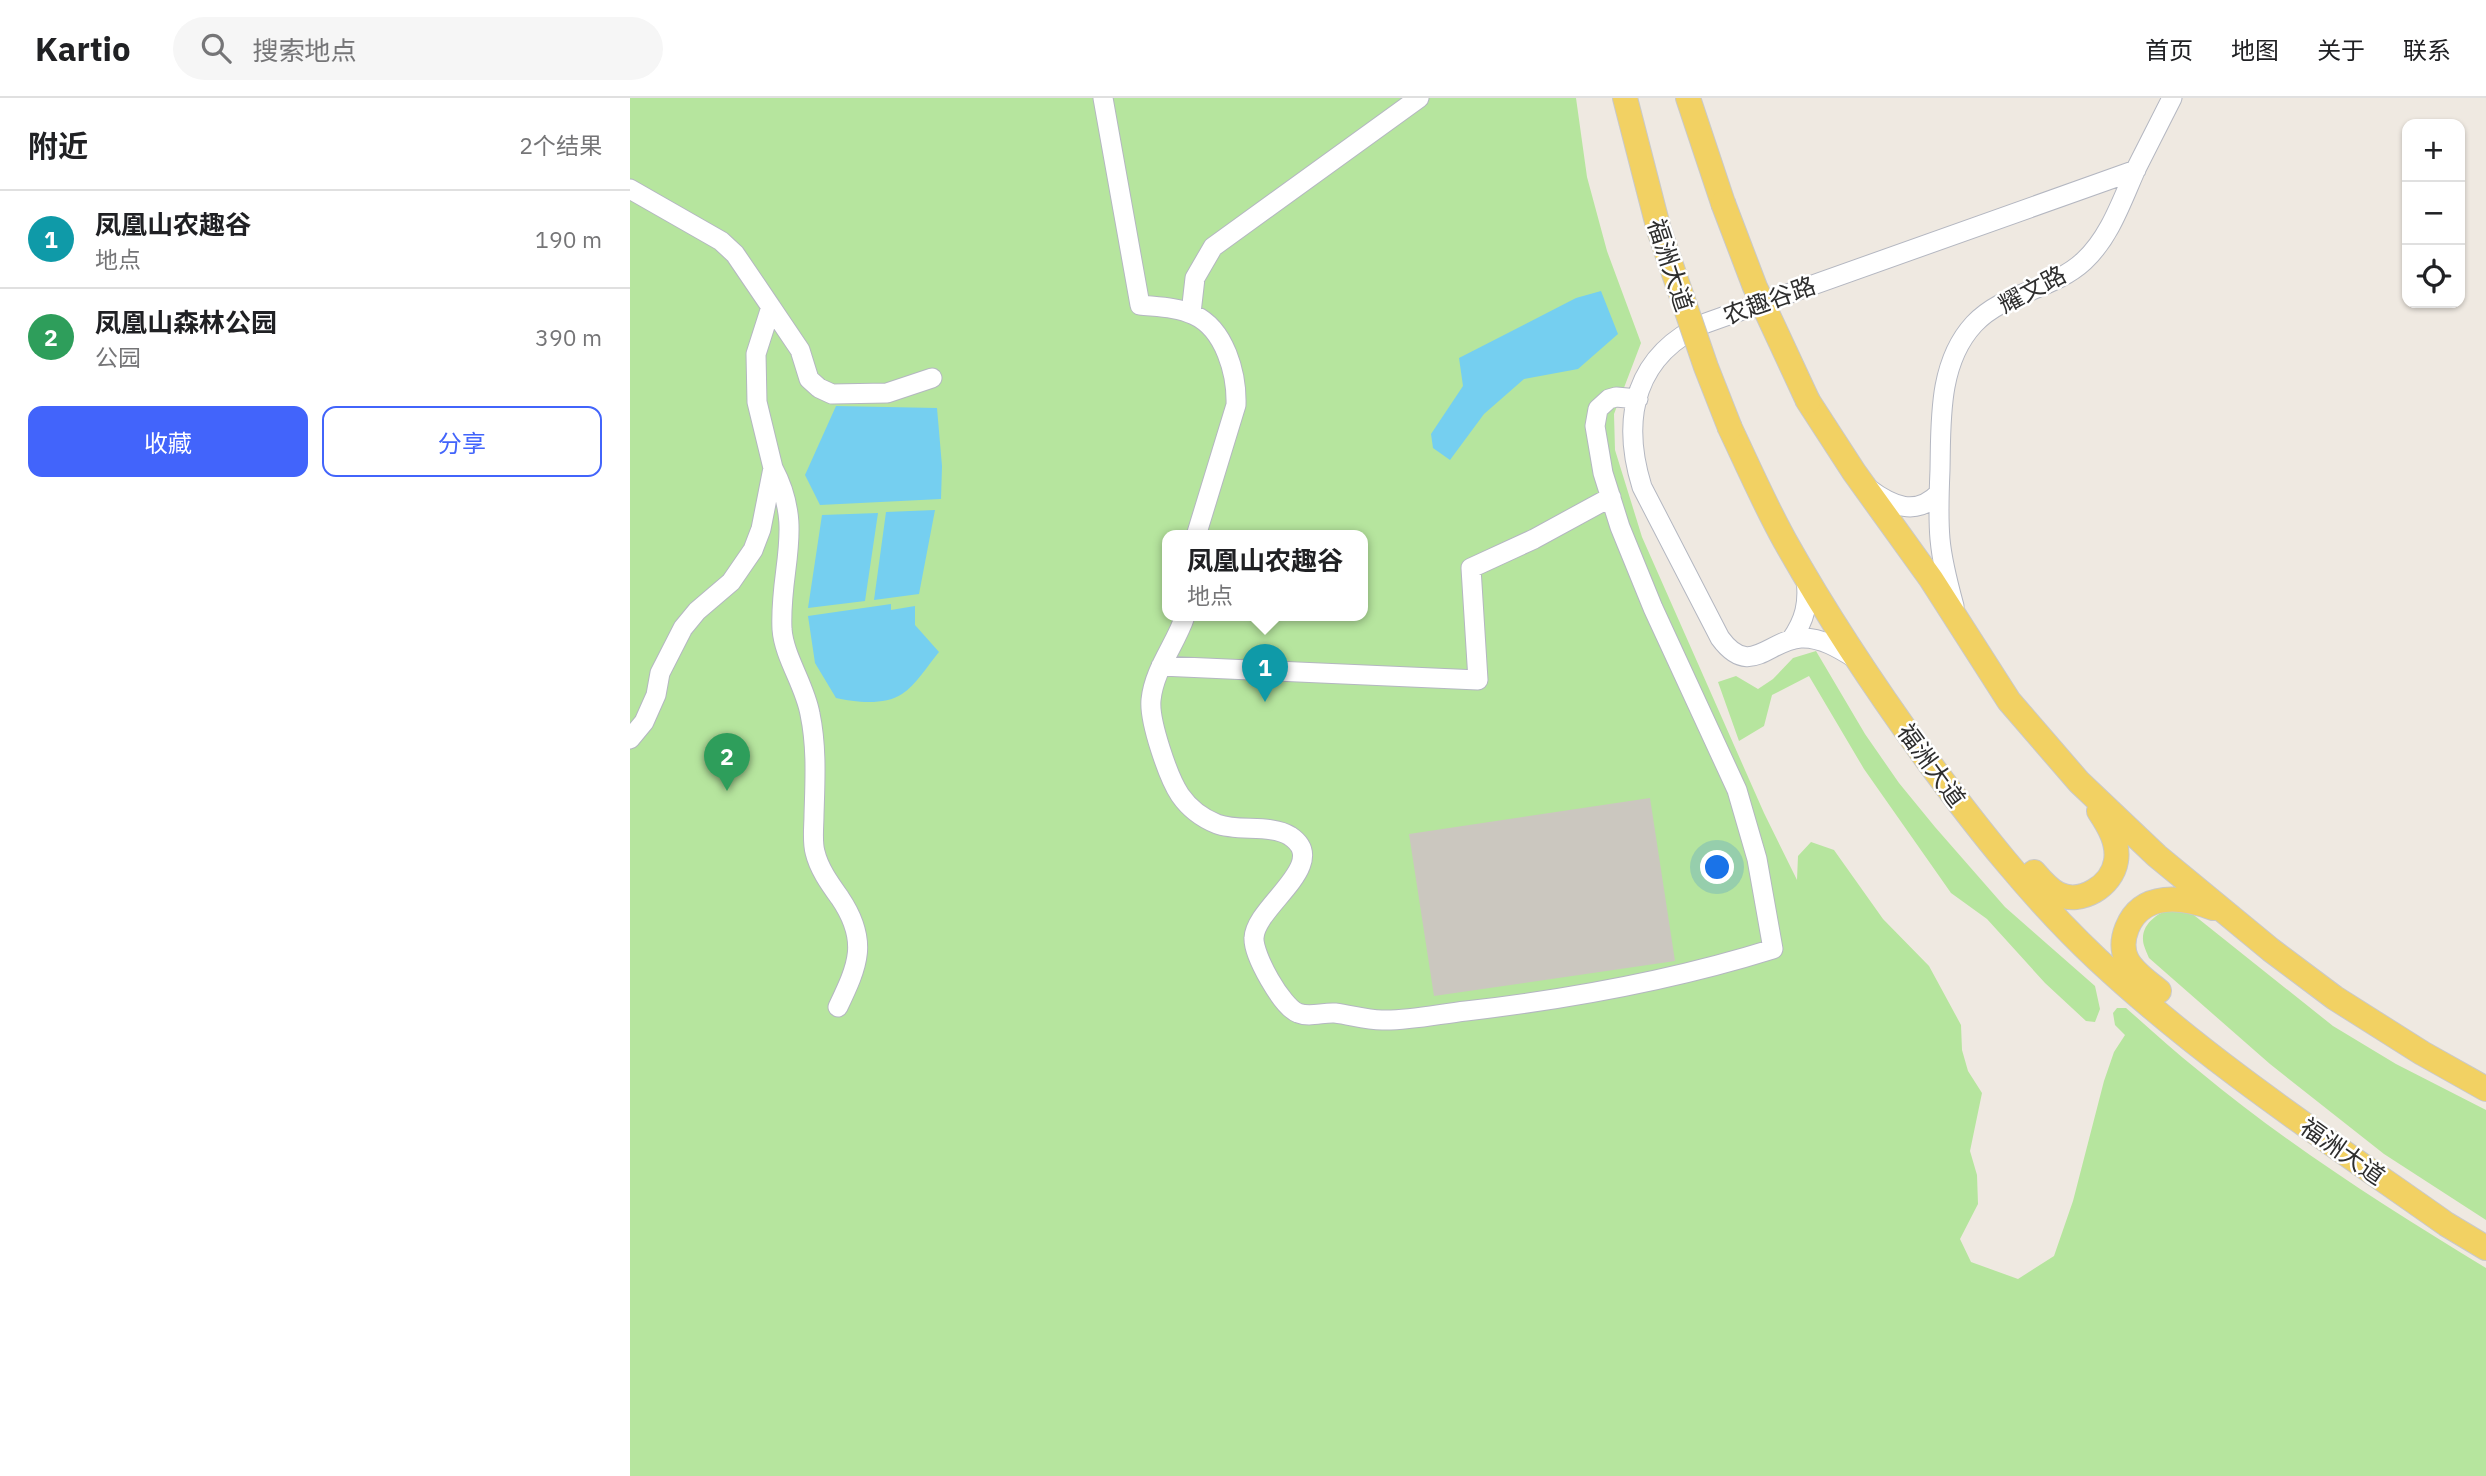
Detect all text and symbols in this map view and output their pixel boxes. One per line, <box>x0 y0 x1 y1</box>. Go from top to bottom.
search box <box>173 17 663 80</box>
text: Kartio <box>35 27 131 70</box>
icon: search <box>197 29 235 67</box>
text: 搜索地点 <box>253 33 357 67</box>
text: 首页 <box>2145 34 2193 66</box>
text: 地图 <box>2231 34 2279 66</box>
text: 关于 <box>2317 34 2365 66</box>
text: 联系 <box>2403 34 2451 66</box>
map controls <box>2402 119 2465 308</box>
button: + <box>2402 119 2465 182</box>
text: 附近 <box>28 126 88 165</box>
text: 2个结果 <box>519 130 602 160</box>
button: − <box>2402 182 2465 245</box>
text: 凤凰山农趣谷 <box>95 207 251 241</box>
street label: 福洲大道 <box>1641 214 1701 316</box>
text: 1 <box>44 224 58 254</box>
text: 190 m <box>535 224 602 254</box>
text: 地点 <box>95 244 141 274</box>
button: locate <box>2402 245 2465 308</box>
street label: 耀文路 <box>1993 258 2071 320</box>
street label: 农趣谷路 <box>1718 269 1820 331</box>
text: 凤凰山森林公园 <box>95 305 277 339</box>
text: 2 <box>44 322 58 352</box>
text: 390 m <box>535 322 602 352</box>
text: 公园 <box>95 342 141 372</box>
button: 收藏 <box>28 406 308 477</box>
button: 分享 <box>322 406 602 477</box>
popup <box>1162 530 1368 621</box>
text: 凤凰山农趣谷 <box>1187 543 1343 577</box>
text: 地点 <box>1187 580 1233 610</box>
pin: 1 <box>1242 644 1288 702</box>
street label: 福洲大道 <box>1891 717 1973 813</box>
pin: 2 <box>704 733 750 791</box>
your location <box>1700 850 1734 884</box>
street label: 福洲大道 <box>2295 1110 2391 1192</box>

